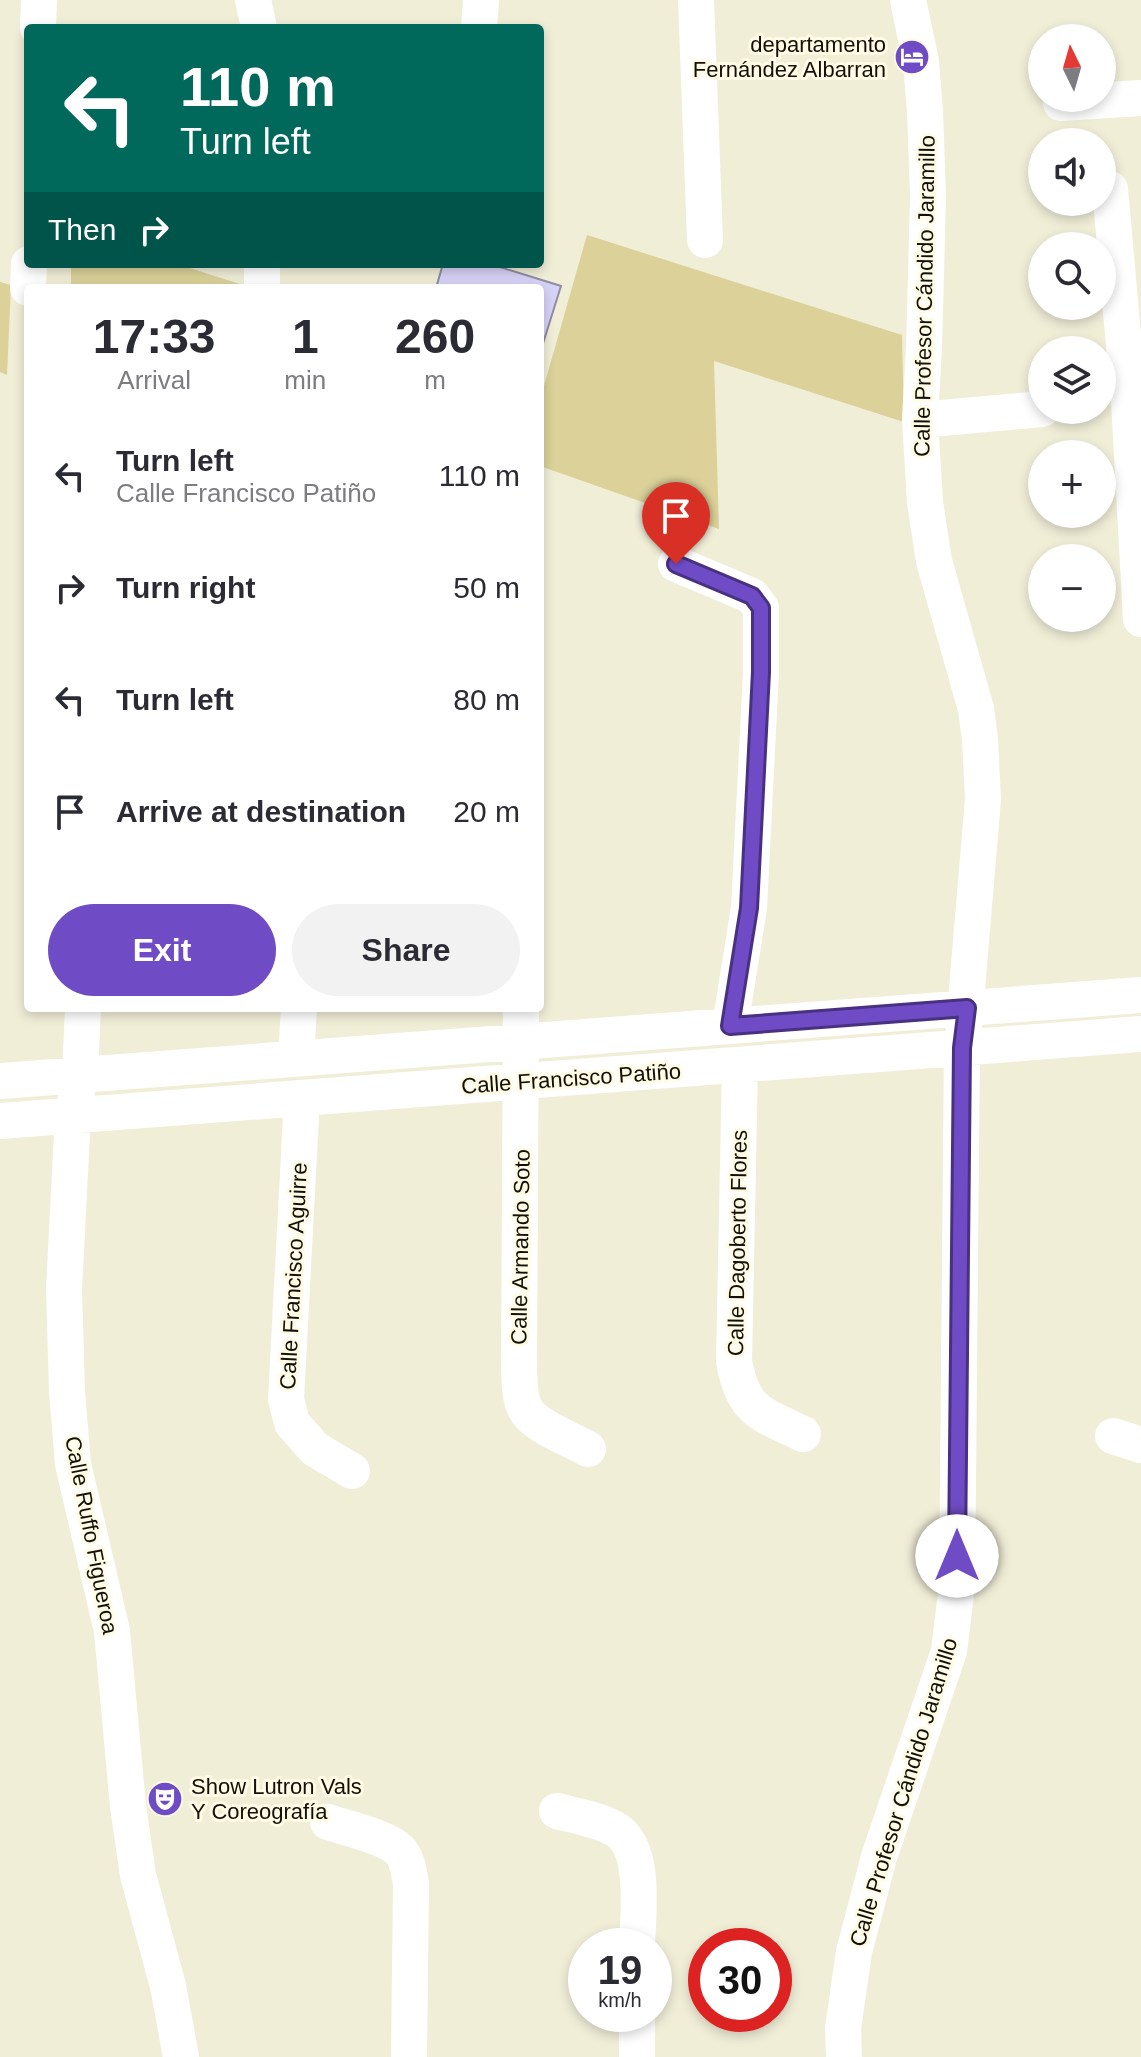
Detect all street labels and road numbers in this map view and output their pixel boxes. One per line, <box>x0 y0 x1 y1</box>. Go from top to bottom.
street label: Calle Profesor Cándido Jaramillo <box>909 135 940 457</box>
street label: Calle Francisco Patiño <box>460 1058 682 1099</box>
street label: Calle Dagoberto Flores <box>723 1130 752 1356</box>
street label: Calle Armando Soto <box>506 1149 535 1345</box>
street label: Calle Francisco Aguirre <box>275 1162 312 1390</box>
street label: Calle Ruffo Figueroa <box>60 1434 123 1637</box>
street label: Calle Profesor Cándido Jaramillo <box>845 1635 962 1950</box>

